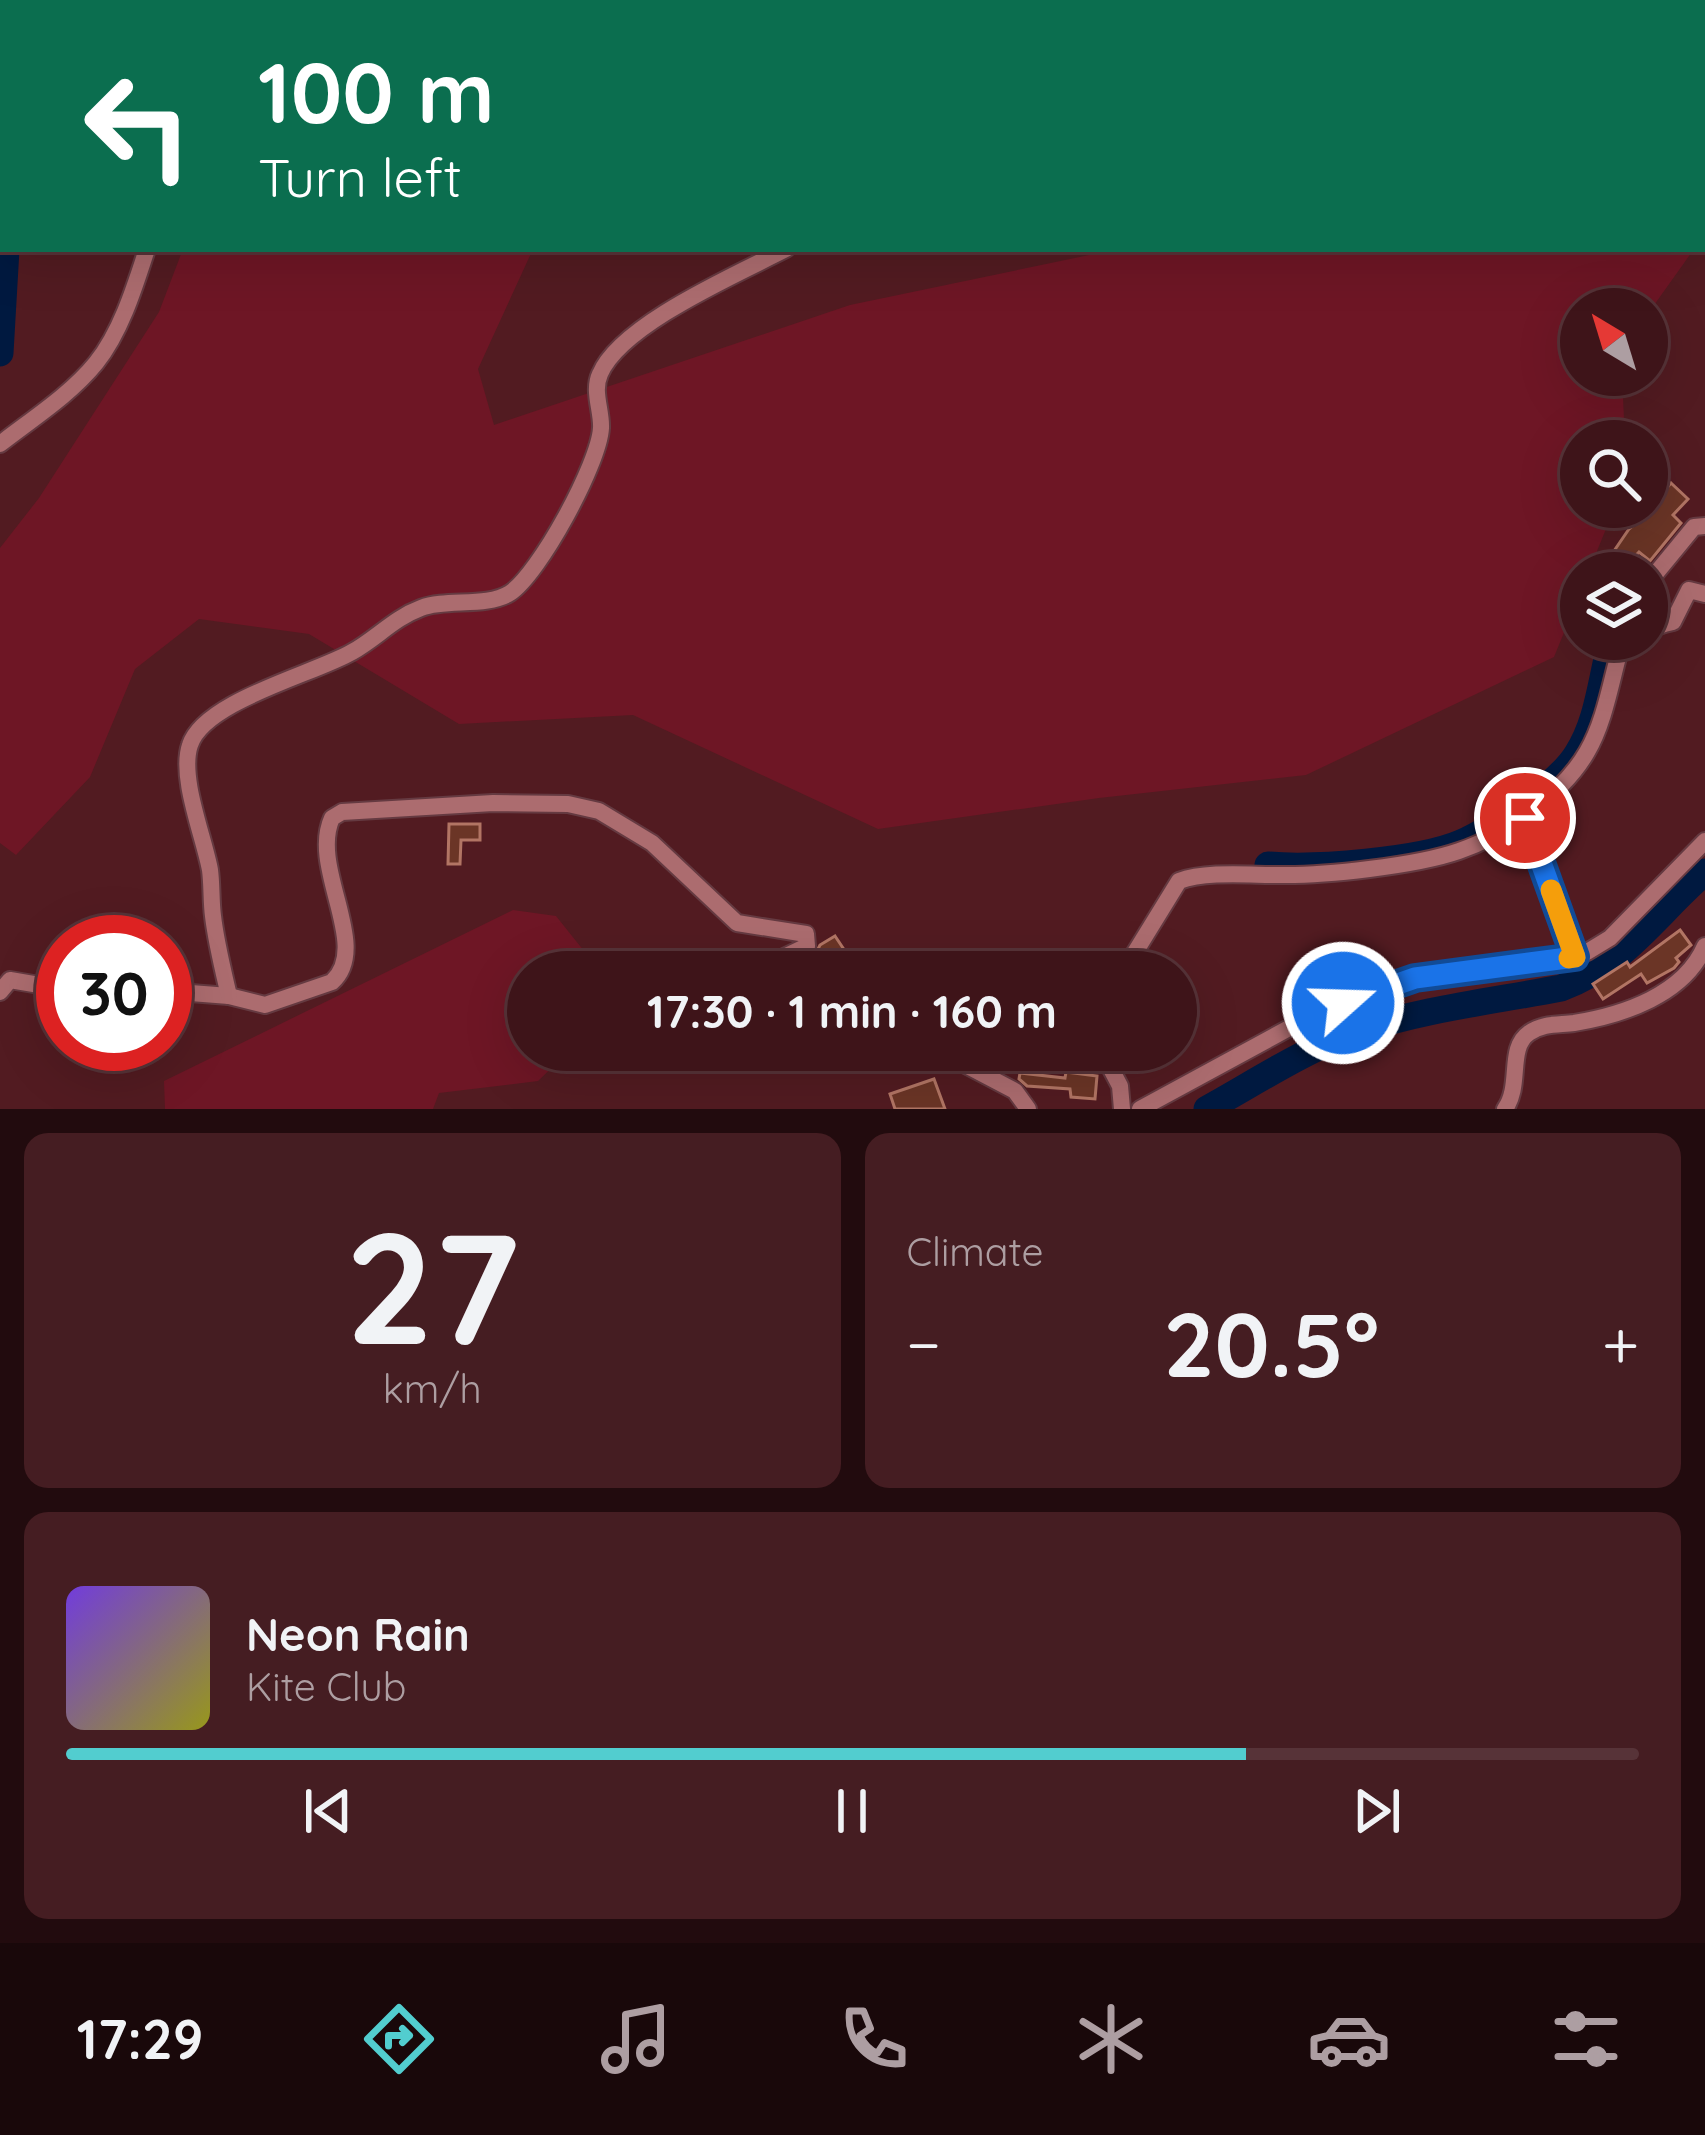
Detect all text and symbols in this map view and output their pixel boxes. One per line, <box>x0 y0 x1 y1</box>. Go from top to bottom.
text: 100 m <box>258 39 495 144</box>
icon: left <box>60 48 216 204</box>
text: Turn left <box>258 143 462 211</box>
north arrow <box>1560 288 1668 396</box>
map controls <box>1560 288 1668 660</box>
button: search <box>1560 420 1668 528</box>
button: layers <box>1560 552 1668 660</box>
pin <box>1474 767 1576 869</box>
icon: arrive <box>1492 785 1558 851</box>
speed limit sign: 30 <box>36 915 192 1071</box>
position arrow <box>1280 940 1406 1066</box>
text: 17:30 · 1 min · 160 m <box>647 983 1057 1039</box>
text: 27 <box>345 1188 519 1383</box>
text: Climate <box>907 1227 1044 1276</box>
text: 20.5° <box>1163 1287 1379 1400</box>
text: − <box>907 1302 941 1385</box>
text: + <box>1602 1302 1639 1385</box>
text: km/h <box>383 1364 482 1413</box>
text: Neon Rain <box>246 1606 470 1662</box>
text: Kite Club <box>246 1662 406 1711</box>
icon: previous <box>295 1778 361 1844</box>
icon: pause <box>819 1778 885 1844</box>
icon: next <box>1344 1778 1410 1844</box>
icon: directions <box>357 1997 441 2081</box>
icon: music <box>594 1997 678 2081</box>
icon: phone <box>832 1997 916 2081</box>
icon: climate <box>1069 1997 1153 2081</box>
icon: car <box>1307 1997 1391 2081</box>
icon: filters <box>1544 1997 1628 2081</box>
text: 17:29 <box>77 2005 204 2073</box>

